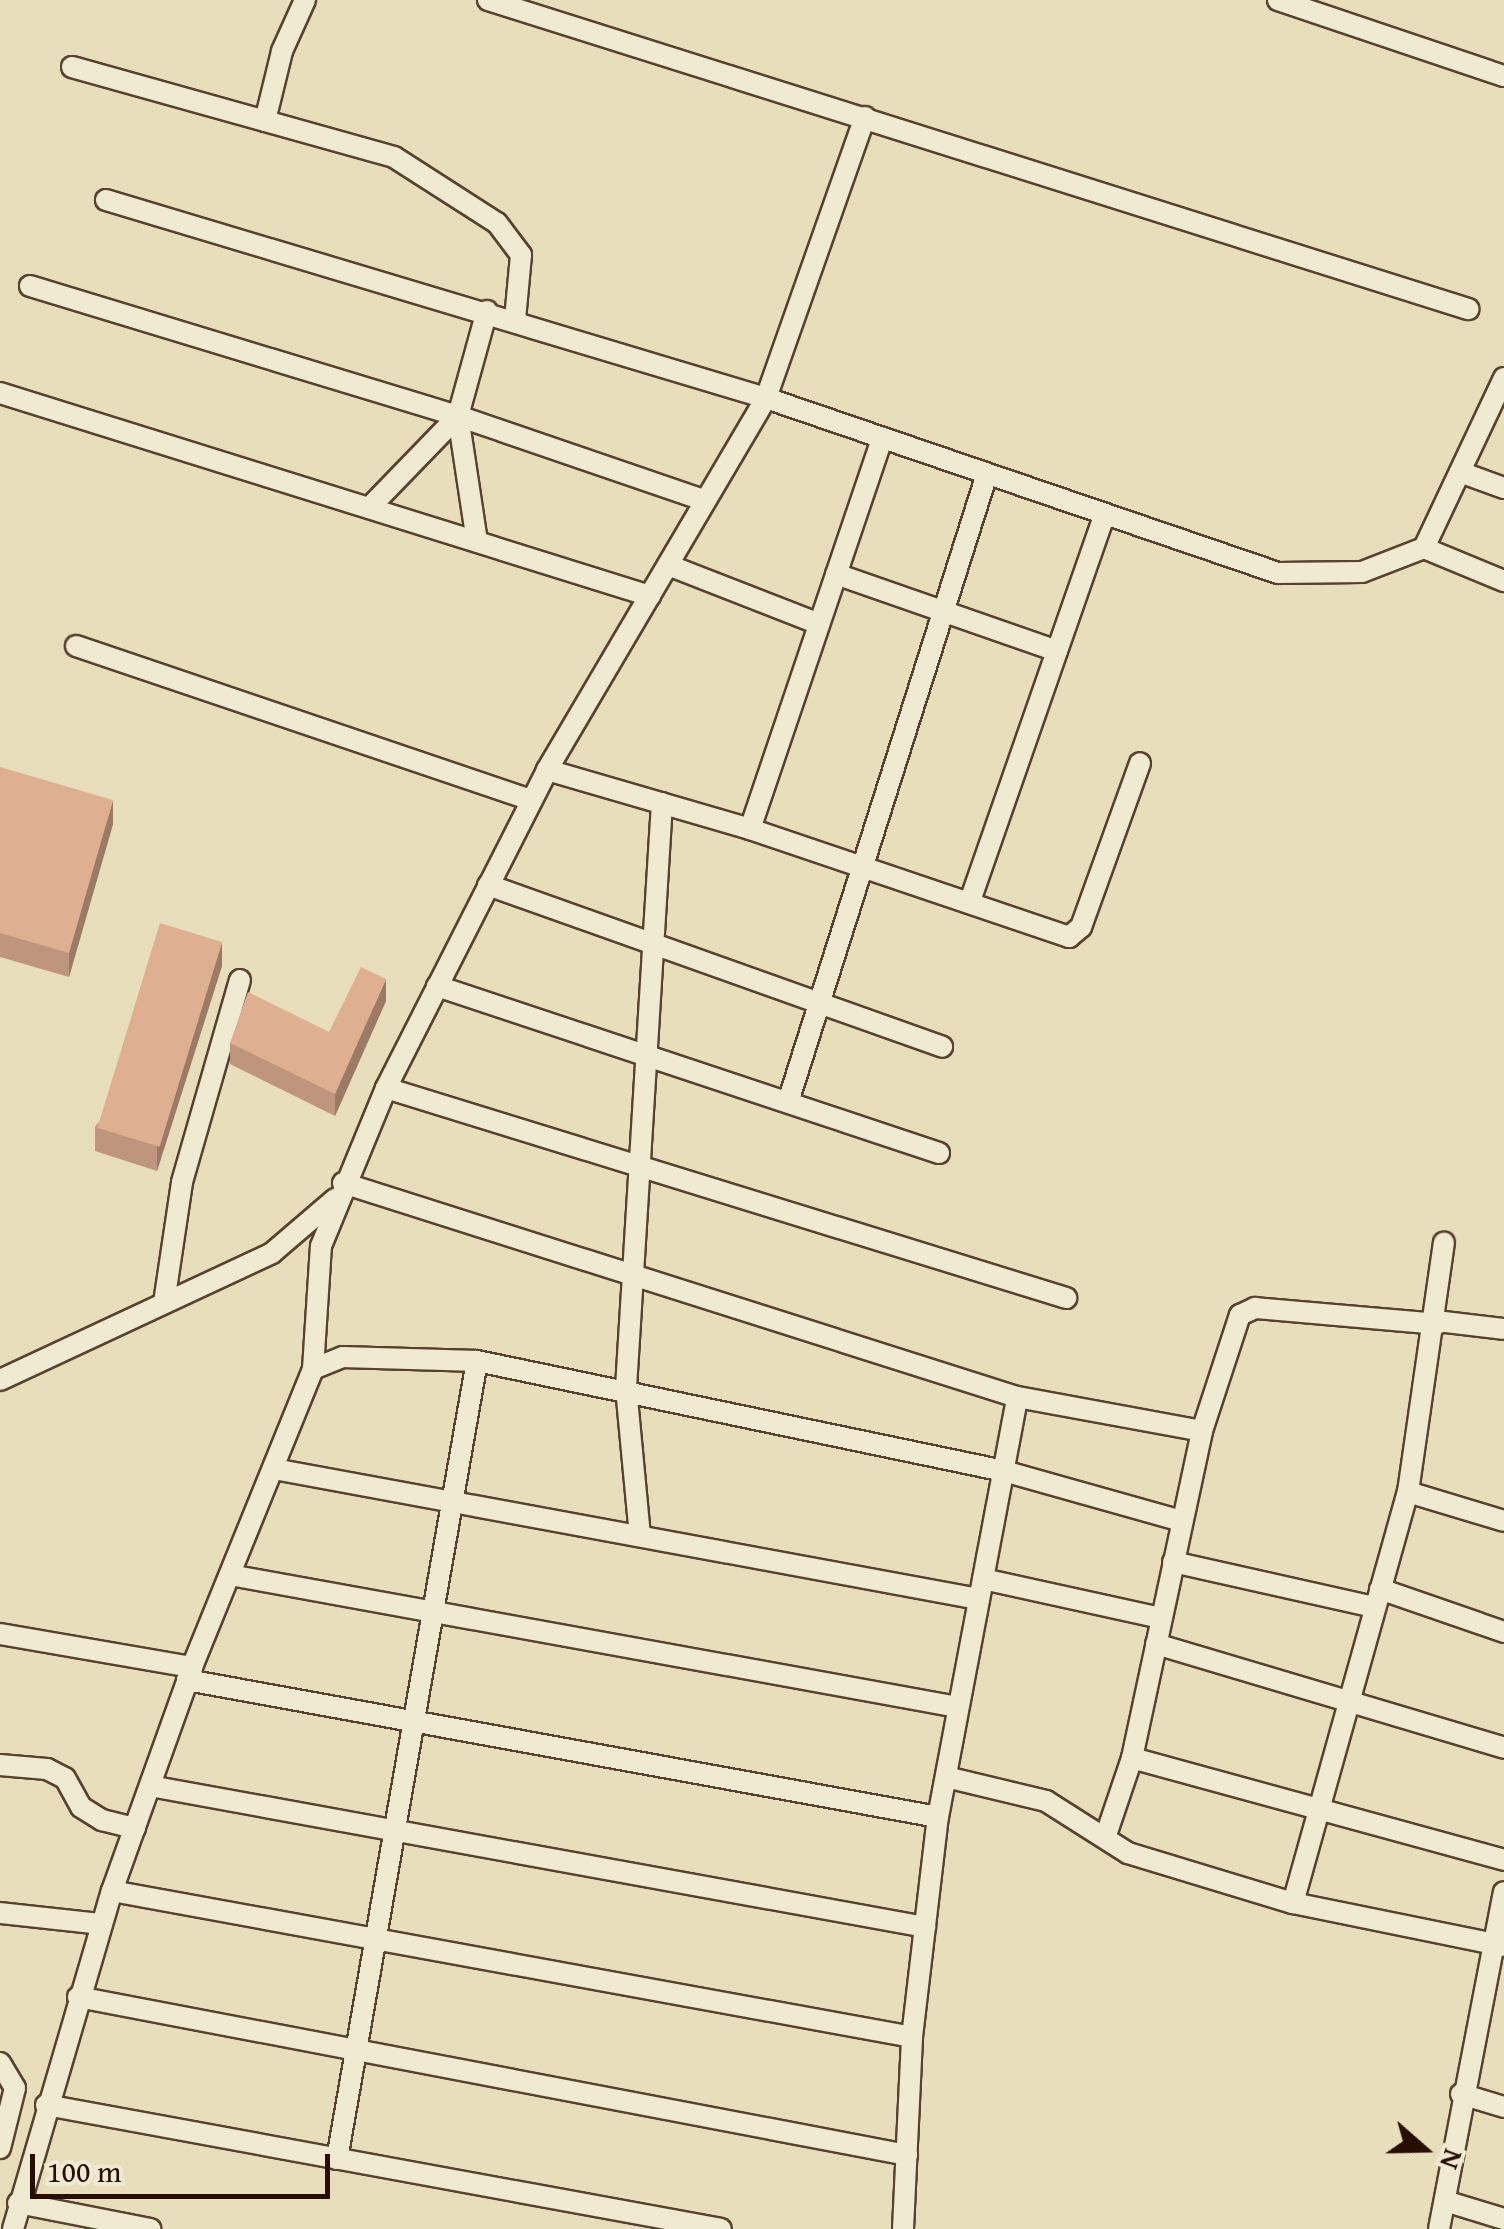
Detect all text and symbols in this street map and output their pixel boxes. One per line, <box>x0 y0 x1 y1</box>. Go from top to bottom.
north arrow <box>1374 2099 1474 2199</box>
scale bar <box>35 2134 335 2196</box>
text: N <box>1430 2144 1475 2175</box>
text: 100 m <box>47 2149 121 2193</box>

